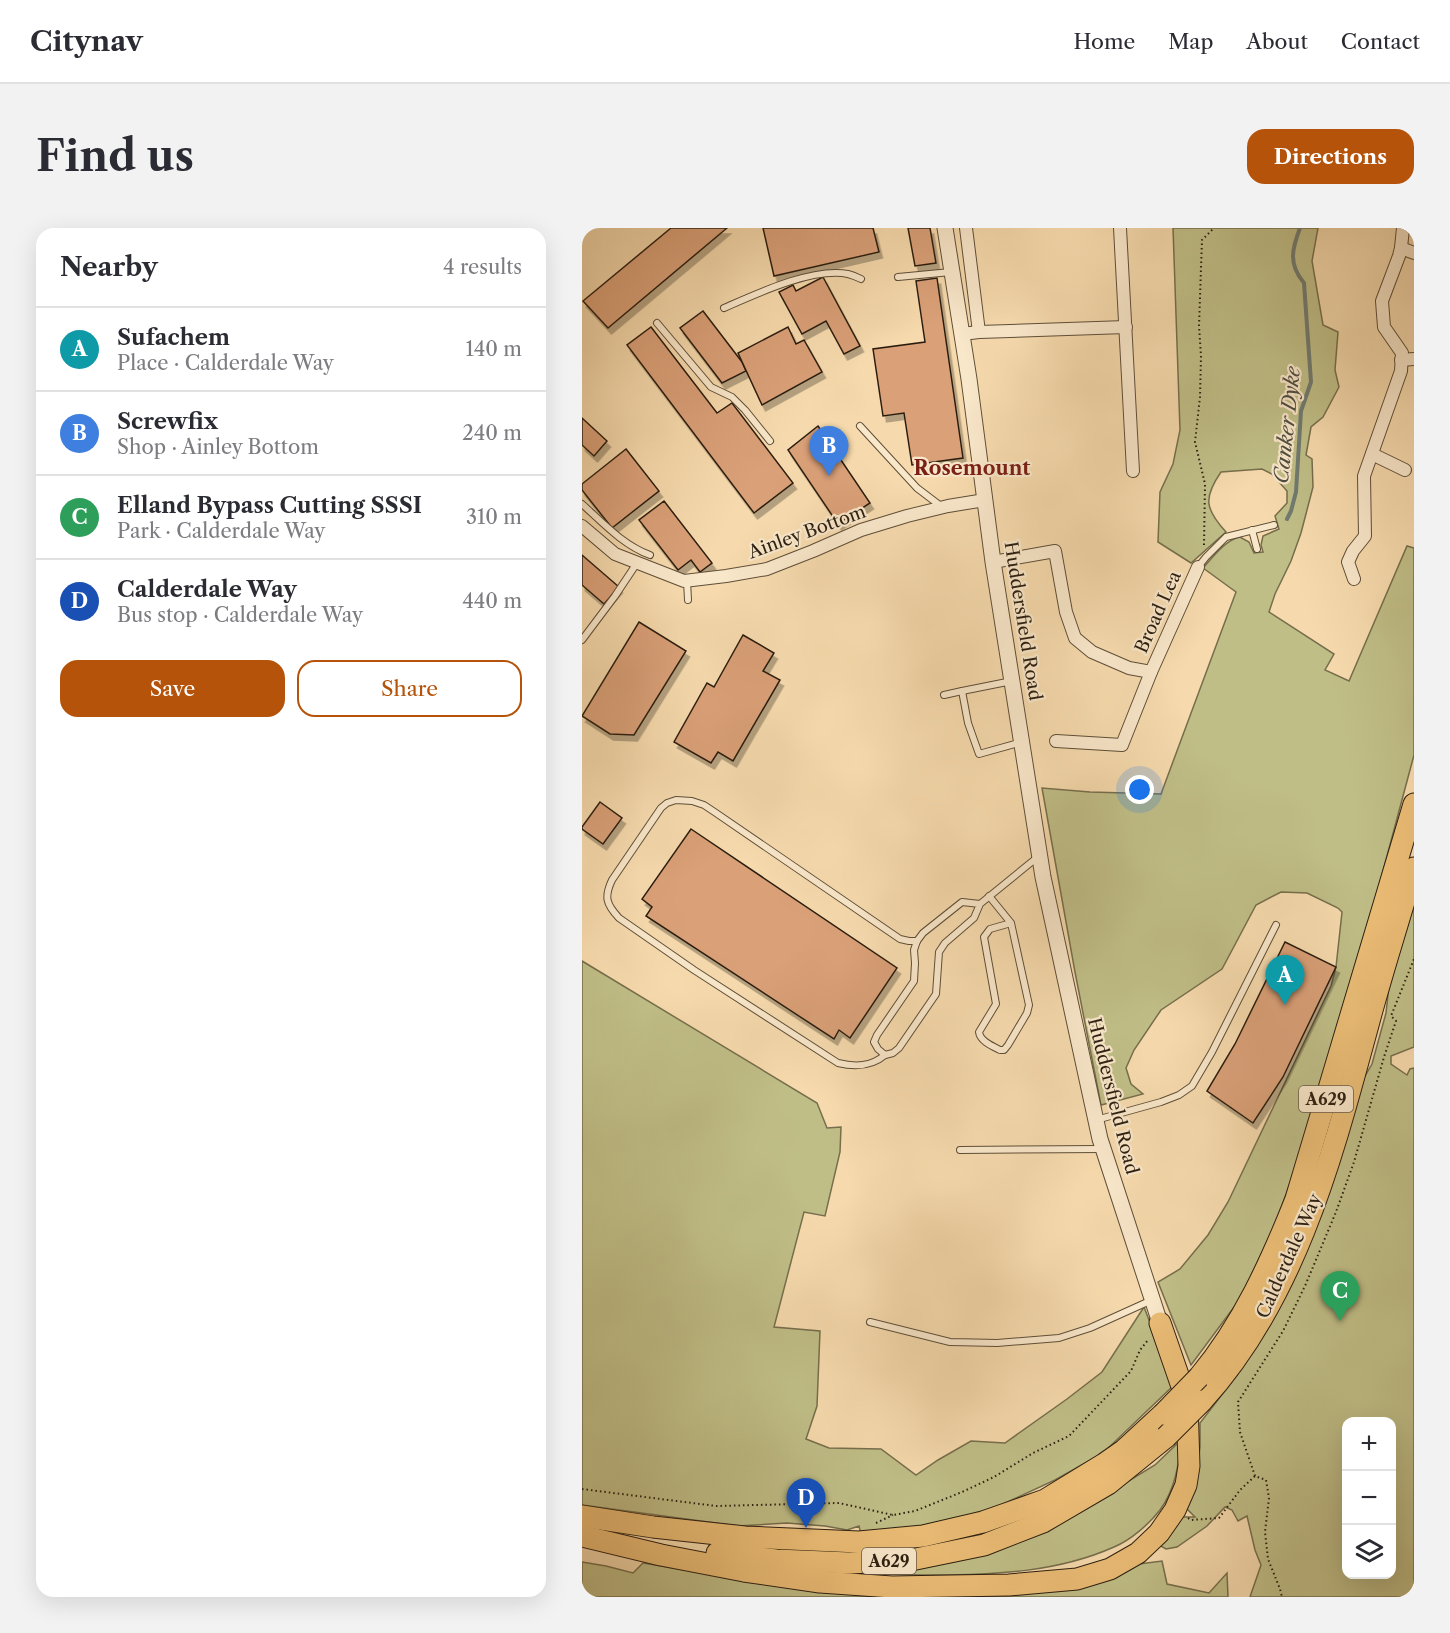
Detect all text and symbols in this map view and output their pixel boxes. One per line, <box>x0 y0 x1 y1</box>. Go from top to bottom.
text: Citynav <box>30 24 143 58</box>
text: Home <box>1074 29 1135 54</box>
text: Map <box>1168 29 1213 54</box>
text: About <box>1246 29 1308 54</box>
text: Contact <box>1341 29 1420 54</box>
button: Directions <box>1247 129 1414 184</box>
text: Find us <box>36 130 194 182</box>
text: Nearby <box>60 251 158 283</box>
text: 4 results <box>443 255 522 279</box>
text: Sufachem <box>117 324 230 351</box>
text: A <box>72 337 87 361</box>
text: 140 m <box>465 337 522 361</box>
text: Place · Calderdale Way <box>117 351 334 375</box>
water label: Canker Dyke <box>1269 364 1305 485</box>
text: Screwfix <box>117 408 218 435</box>
text: B <box>72 421 87 445</box>
text: 240 m <box>462 421 522 445</box>
pin: B <box>810 426 848 476</box>
text: Shop · Ainley Bottom <box>117 435 319 459</box>
district label: Rosemount <box>914 456 1030 480</box>
text: Elland Bypass Cutting SSSI <box>117 492 422 519</box>
street label: Ainley Bottom <box>744 500 869 564</box>
text: C <box>71 505 88 529</box>
text: 310 m <box>466 505 522 529</box>
text: Park · Calderdale Way <box>117 519 326 543</box>
street label: Huddersfield Road <box>1000 540 1046 702</box>
street label: Broad Lea <box>1130 567 1186 656</box>
text: Calderdale Way <box>117 576 297 603</box>
text: D <box>71 589 88 613</box>
text: 440 m <box>462 589 522 613</box>
text: Bus stop · Calderdale Way <box>117 603 363 627</box>
button: Save <box>60 660 285 717</box>
button: Share <box>297 660 522 717</box>
your location <box>1125 775 1154 804</box>
pin: A <box>1266 956 1304 1005</box>
street label: Huddersfield Road <box>1083 1015 1143 1177</box>
road number: A629 <box>1299 1086 1353 1112</box>
street label: Calderdale Way <box>1252 1189 1327 1322</box>
pin: C <box>1320 1272 1359 1321</box>
map controls <box>1342 1417 1396 1579</box>
button: + <box>1342 1417 1396 1471</box>
button: − <box>1342 1471 1396 1525</box>
pin: D <box>786 1478 826 1528</box>
button: layers <box>1342 1525 1396 1579</box>
road number: A629 <box>862 1548 916 1574</box>

